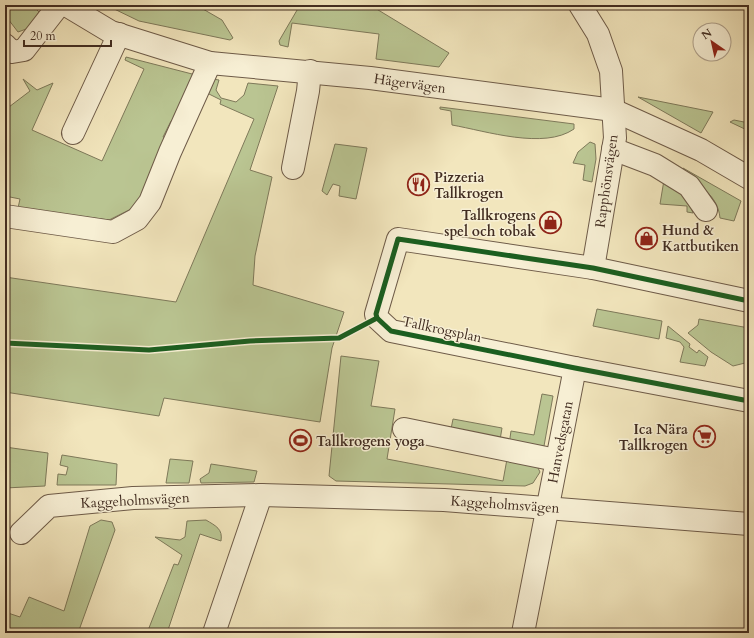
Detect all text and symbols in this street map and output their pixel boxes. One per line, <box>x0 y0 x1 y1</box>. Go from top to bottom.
scale bar <box>24 22 111 48</box>
north arrow <box>692 22 732 62</box>
text: N <box>699 25 715 43</box>
text: 20 m <box>30 28 57 44</box>
street label: Hägervägen <box>373 69 447 98</box>
street label: Rapphönsvägen <box>591 133 622 229</box>
place label: Pizzeria Tallkrogen <box>434 168 504 203</box>
restaurant icon: Pizzeria Tallkrogen <box>406 172 432 198</box>
place label: Tallkrogens spel och tobak <box>444 206 536 241</box>
shop icon: Tallkrogens spel och tobak <box>538 210 564 236</box>
place label: Hund & Kattbutiken <box>662 221 739 256</box>
shop icon: Hund & Kattbutiken <box>633 225 659 251</box>
street label: Tallkrogsplan <box>400 312 484 347</box>
street label: Hanvedsgatan <box>543 399 578 485</box>
place label: Ica Nära Tallkrogen <box>618 420 688 455</box>
supermarket icon: Ica Nära Tallkrogen <box>691 424 717 450</box>
sports icon: Tallkrogens yoga <box>288 428 314 454</box>
place label: Tallkrogens yoga <box>316 432 425 451</box>
street label: Kaggeholmsvägen <box>80 488 190 513</box>
street label: Kaggeholmsvägen <box>450 491 560 518</box>

